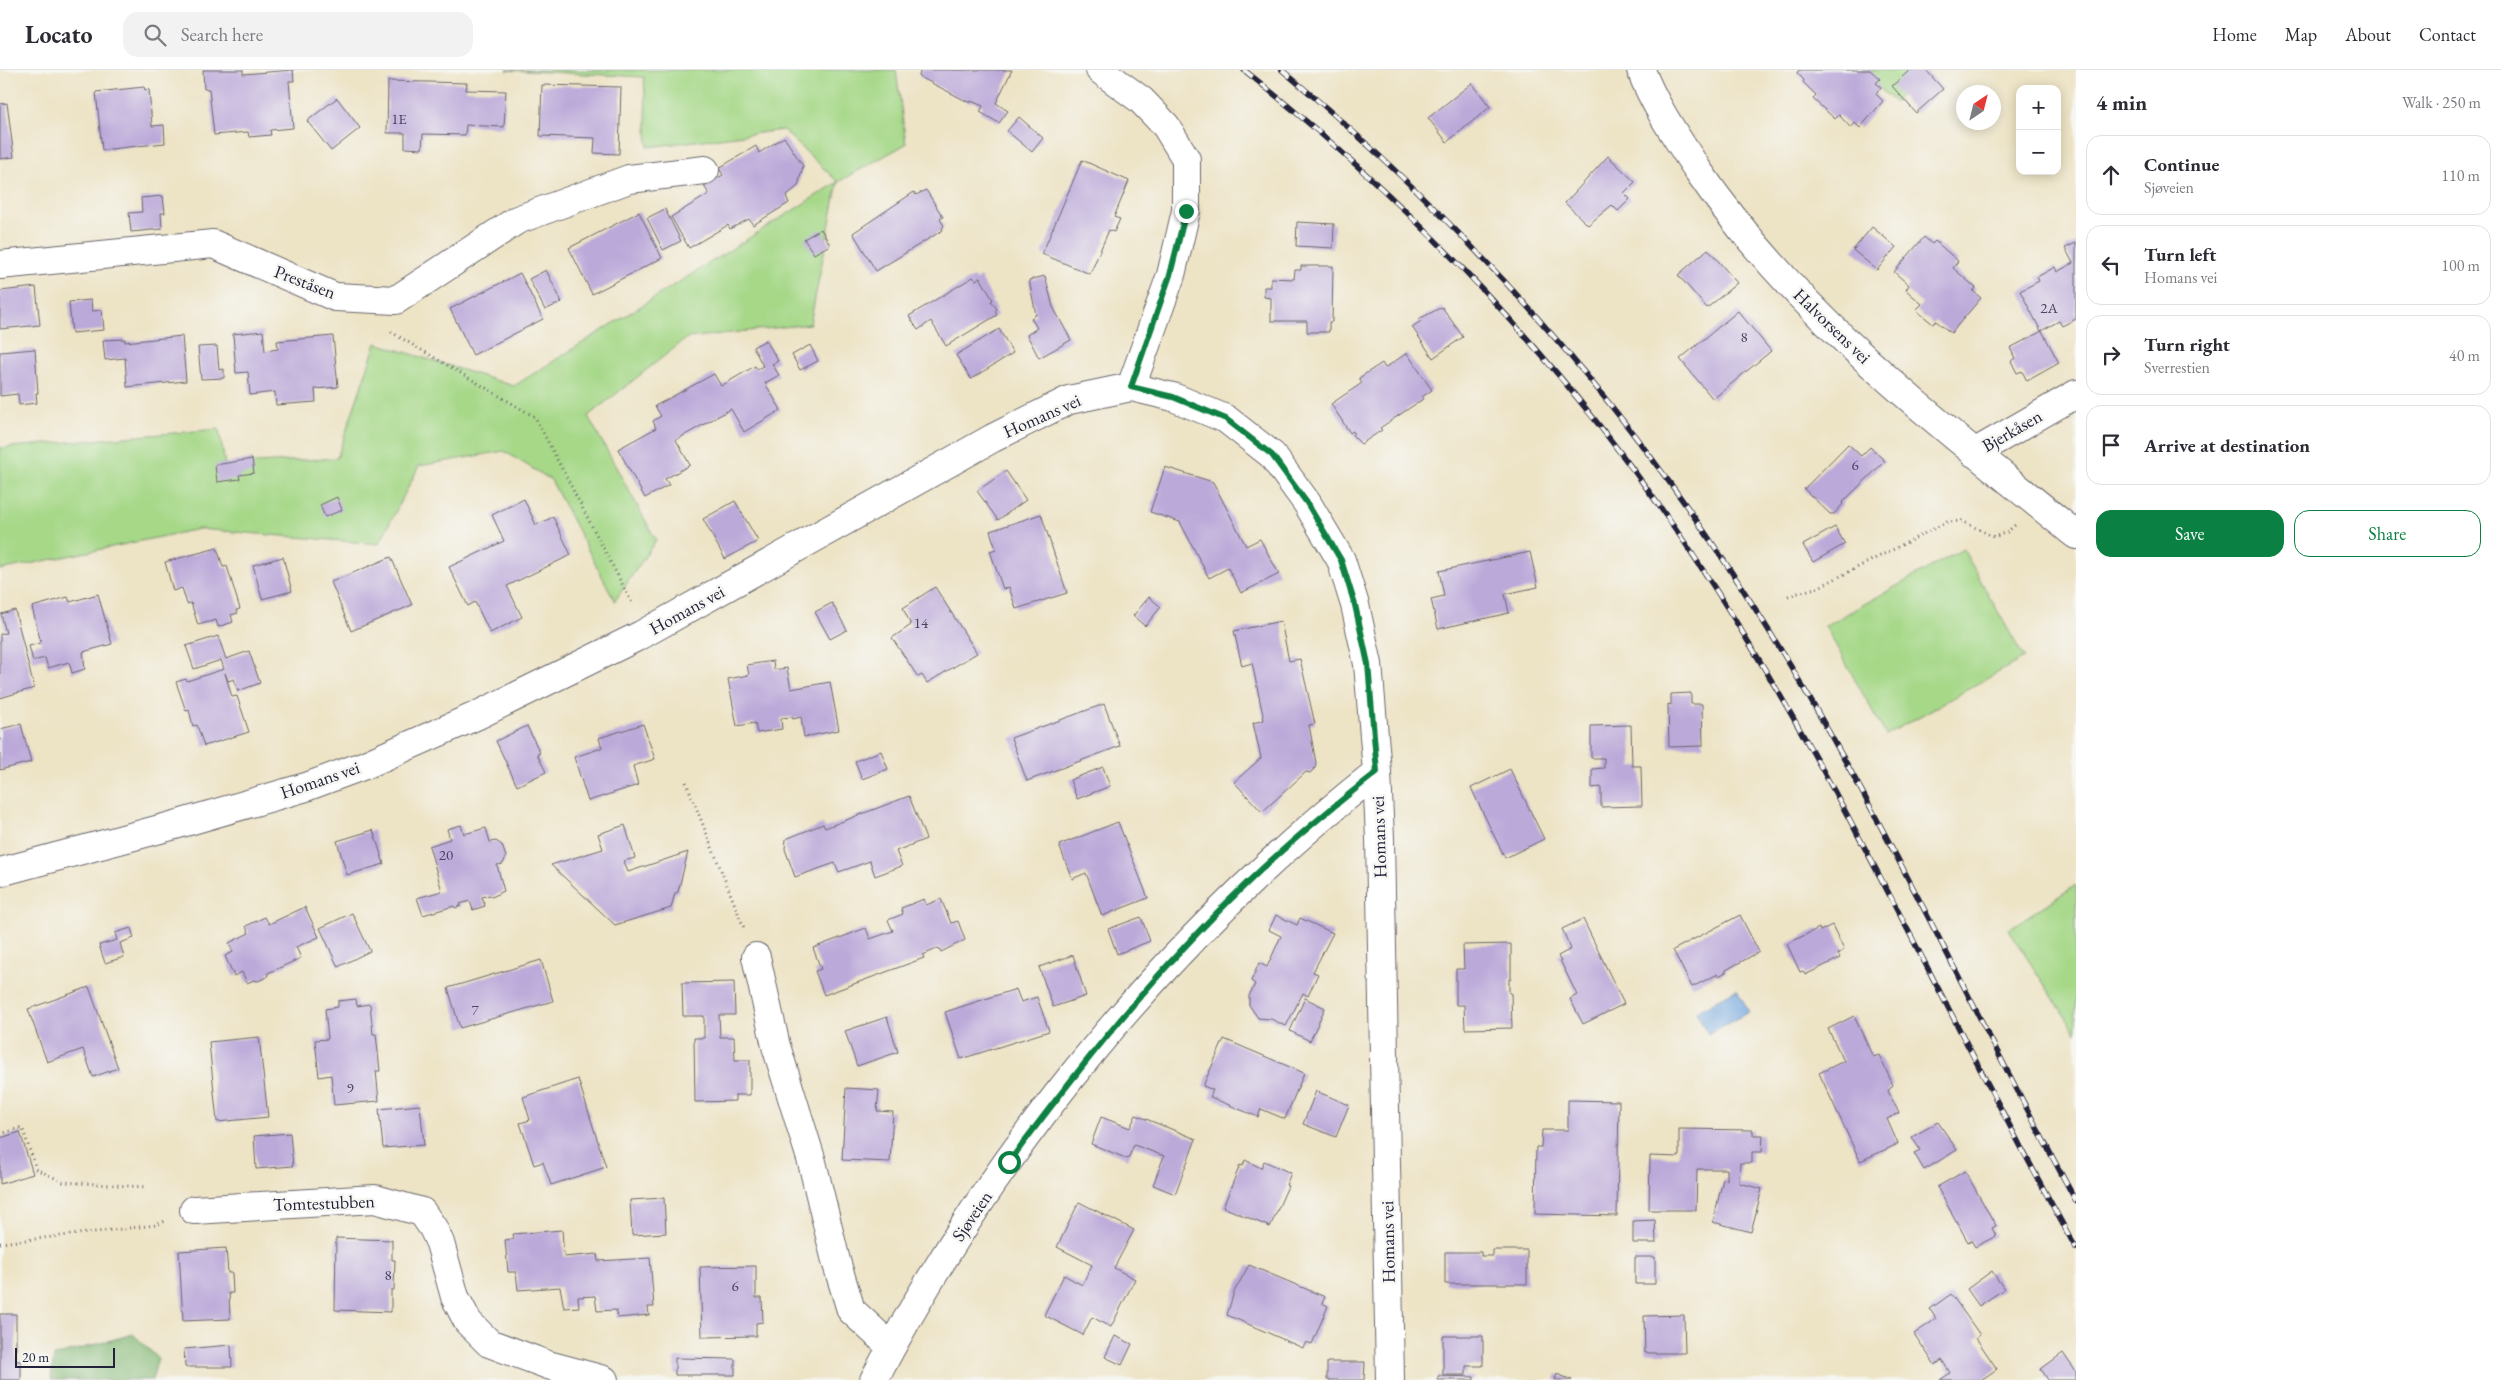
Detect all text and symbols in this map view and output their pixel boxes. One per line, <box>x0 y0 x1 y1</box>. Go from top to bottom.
search box <box>123 12 473 57</box>
text: Locato <box>25 19 93 50</box>
icon: search <box>141 21 169 49</box>
text: Search here <box>181 22 263 47</box>
text: Home <box>2212 23 2257 46</box>
text: Map <box>2285 23 2317 46</box>
text: About <box>2345 23 2391 46</box>
text: Contact <box>2419 23 2476 46</box>
north arrow <box>1956 85 2001 130</box>
map controls <box>2016 85 2061 175</box>
button: + <box>2016 85 2061 130</box>
text: 4 min <box>2096 89 2147 116</box>
text: Walk · 250 m <box>2402 92 2481 113</box>
house number: 1E <box>391 109 407 128</box>
button: − <box>2016 130 2061 175</box>
text: Continue <box>2144 152 2219 177</box>
icon: ahead <box>2097 161 2125 189</box>
text: 110 m <box>2441 165 2480 186</box>
text: Sjøveien <box>2144 177 2194 198</box>
route end <box>1175 200 1198 223</box>
text: Turn left <box>2144 242 2216 267</box>
icon: left <box>2097 251 2125 279</box>
text: 100 m <box>2441 255 2480 276</box>
street label: Preståsen <box>271 259 340 304</box>
text: Homans vei <box>2144 267 2217 288</box>
street label: Halvorsens vei <box>1789 283 1876 369</box>
house number: 2A <box>2040 298 2058 317</box>
house number: 8 <box>1740 327 1748 346</box>
text: Turn right <box>2144 332 2230 357</box>
icon: right <box>2097 341 2125 369</box>
text: 40 m <box>2449 345 2480 366</box>
text: Sverrestien <box>2144 357 2210 378</box>
street label: Homans vei <box>999 388 1085 443</box>
street label: Bjerkåsen <box>1978 404 2046 457</box>
icon: arrive <box>2097 431 2125 459</box>
text: Arrive at destination <box>2144 433 2310 458</box>
house number: 6 <box>1851 455 1859 474</box>
button: Save <box>2096 510 2284 557</box>
button: Share <box>2294 510 2481 557</box>
street label: Homans vei <box>645 579 729 640</box>
house number: 14 <box>914 613 929 632</box>
street label: Homans vei <box>277 755 363 804</box>
street label: Homans vei <box>1366 795 1391 879</box>
house number: 20 <box>439 845 453 864</box>
house number: 7 <box>471 1000 479 1019</box>
house number: 9 <box>346 1078 354 1097</box>
route start <box>998 1151 1021 1174</box>
street label: Sjøveien <box>946 1186 997 1245</box>
street label: Tomtestubben <box>273 1189 376 1216</box>
street label: Homans vei <box>1375 1200 1400 1283</box>
house number: 8 <box>384 1265 392 1284</box>
house number: 6 <box>731 1276 739 1295</box>
scale bar <box>15 1345 115 1368</box>
text: 20 m <box>22 1348 49 1366</box>

